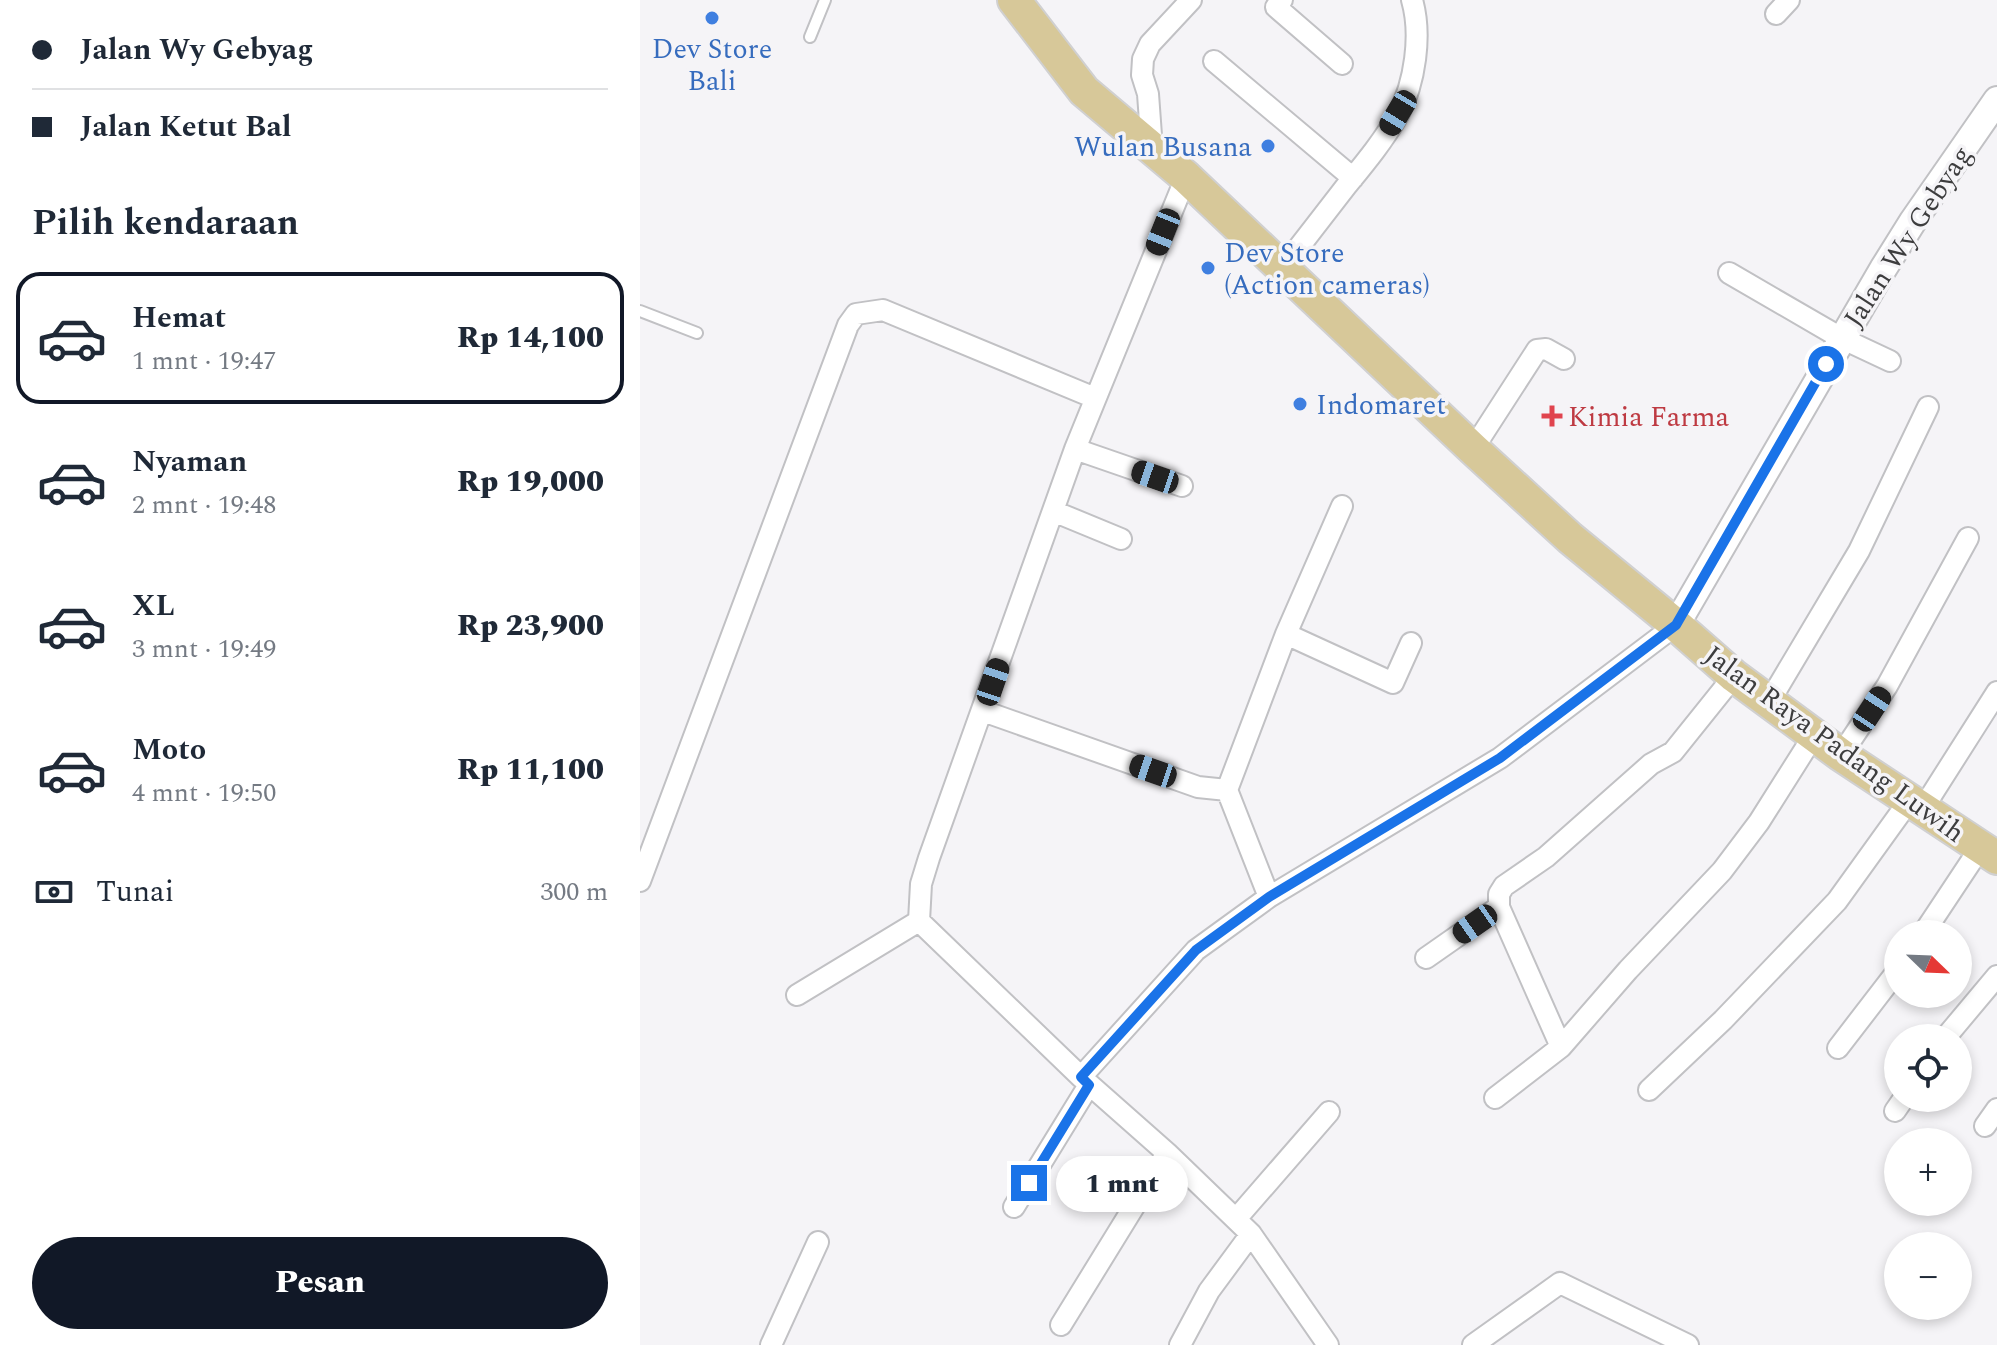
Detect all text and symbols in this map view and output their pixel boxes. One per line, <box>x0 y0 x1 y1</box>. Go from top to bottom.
marker: Dev Store Bali <box>703 9 721 27</box>
text: Jalan Wy Gebyag <box>80 27 313 73</box>
place label: Dev Store Bali <box>652 28 772 103</box>
car <box>1375 86 1421 140</box>
text: Jalan Ketut Bal <box>80 104 292 150</box>
place label: Wulan Busana <box>1074 126 1252 169</box>
marker: Wulan Busana <box>1259 137 1277 155</box>
street label: Jalan Wy Gebyag <box>1833 137 1983 336</box>
text: Pilih kendaraan <box>32 196 299 251</box>
car <box>1143 205 1183 259</box>
place label: Dev Store (Action cameras) <box>1224 232 1430 307</box>
marker: Dev Store (Action cameras) <box>1199 259 1217 277</box>
text: Hemat <box>132 295 226 341</box>
icon: car <box>36 302 108 374</box>
text: Rp 14,100 <box>457 315 604 361</box>
text: 1 mnt · 19:47 <box>132 341 276 381</box>
route start <box>1808 346 1844 382</box>
place label: Indomaret <box>1316 384 1446 427</box>
marker: Indomaret <box>1291 395 1309 413</box>
place label: Kimia Farma <box>1568 396 1729 439</box>
marker: Kimia Farma <box>1543 407 1561 425</box>
text: Nyaman <box>132 439 247 485</box>
icon: car <box>36 446 108 518</box>
car <box>1128 458 1182 496</box>
text: Rp 19,000 <box>457 459 604 505</box>
text: 2 mnt · 19:48 <box>132 485 276 525</box>
text: XL <box>132 583 175 629</box>
icon: car <box>36 590 108 662</box>
text: Rp 23,900 <box>457 603 604 649</box>
text: 3 mnt · 19:49 <box>132 629 276 669</box>
street label: Jalan Raya Padang Luwih <box>1695 635 1974 854</box>
car <box>974 655 1012 709</box>
car <box>1849 682 1895 736</box>
text: Moto <box>132 727 206 773</box>
icon: car <box>36 734 108 806</box>
text: Rp 11,100 <box>457 747 604 793</box>
car <box>1126 752 1180 790</box>
text: 4 mnt · 19:50 <box>132 773 276 813</box>
text: Tunai <box>96 869 174 915</box>
icon: cash <box>32 870 76 914</box>
text: 300 m <box>540 872 608 912</box>
car <box>1448 900 1502 948</box>
north arrow <box>1884 920 1972 1008</box>
map controls <box>1884 920 1972 1320</box>
button: locate <box>1884 1024 1972 1112</box>
button: + <box>1884 1128 1972 1216</box>
callout: 1 mnt <box>1057 1155 1189 1211</box>
text: 1 mnt <box>1085 1164 1159 1204</box>
route end <box>1011 1165 1047 1201</box>
button: − <box>1884 1232 1972 1320</box>
button: Pesan <box>32 1237 608 1329</box>

